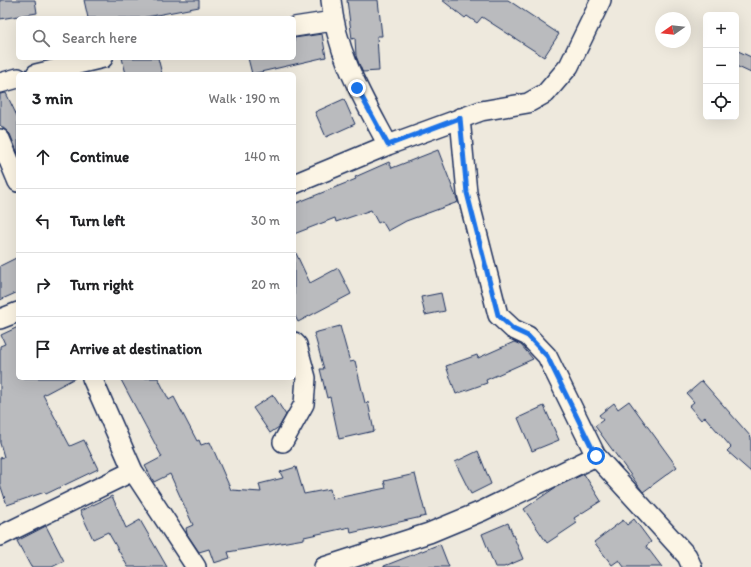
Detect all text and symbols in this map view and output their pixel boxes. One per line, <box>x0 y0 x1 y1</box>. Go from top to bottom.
north arrow <box>655 12 691 48</box>
map controls <box>703 12 739 120</box>
button: + <box>703 12 739 48</box>
search box <box>16 16 296 60</box>
icon: search <box>30 27 52 49</box>
text: Search here <box>62 29 137 47</box>
button: − <box>703 48 739 84</box>
route end <box>348 79 366 97</box>
button: locate <box>703 84 739 120</box>
text: 3 min <box>32 88 73 108</box>
text: Walk · 190 m <box>209 91 280 106</box>
icon: ahead <box>32 146 54 168</box>
text: Continue <box>70 148 129 166</box>
text: 140 m <box>244 149 280 164</box>
icon: left <box>32 210 54 232</box>
text: Turn left <box>70 212 125 230</box>
text: 30 m <box>251 213 280 228</box>
icon: right <box>32 274 54 296</box>
text: Turn right <box>70 276 134 294</box>
text: 20 m <box>251 277 280 292</box>
icon: arrive <box>32 338 54 360</box>
text: Arrive at destination <box>70 340 202 358</box>
route start <box>587 447 605 465</box>

